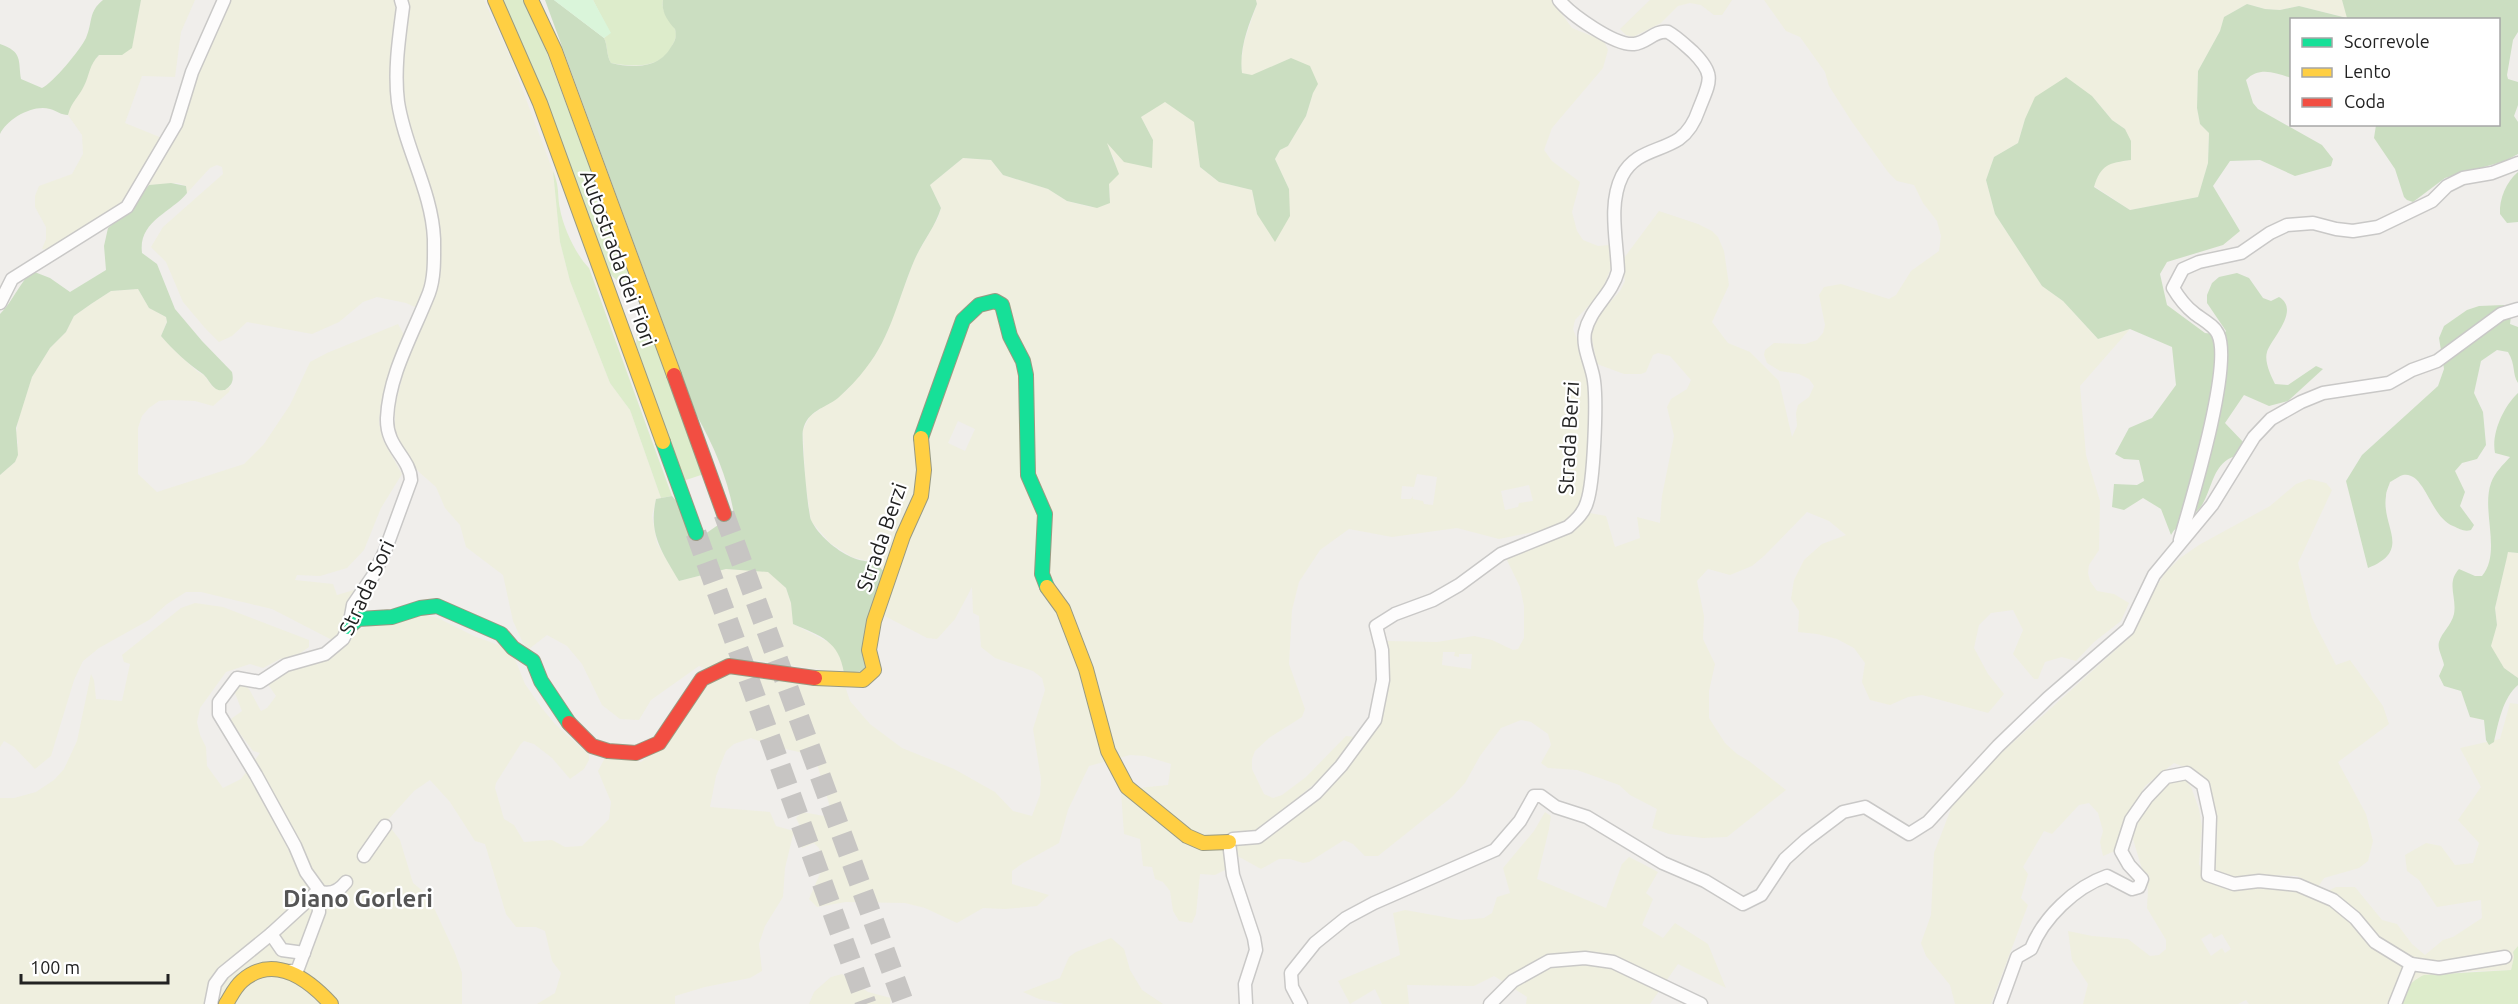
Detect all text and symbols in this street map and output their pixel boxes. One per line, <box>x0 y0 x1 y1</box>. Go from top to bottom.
legend <box>2290 18 2500 126</box>
text: Scorrevole <box>2344 31 2430 51</box>
text: Lento <box>2344 61 2391 81</box>
text: Coda <box>2344 91 2385 111</box>
street label: Autostrada dei Fiori <box>576 167 662 349</box>
street label: Strada Berzi <box>1553 381 1583 495</box>
street label: Strada Berzi <box>851 479 911 595</box>
street label: Strada Sori <box>334 536 398 638</box>
district label: Diano Gorleri <box>283 885 433 912</box>
scale bar <box>21 947 168 985</box>
text: 100 m <box>30 957 80 977</box>

